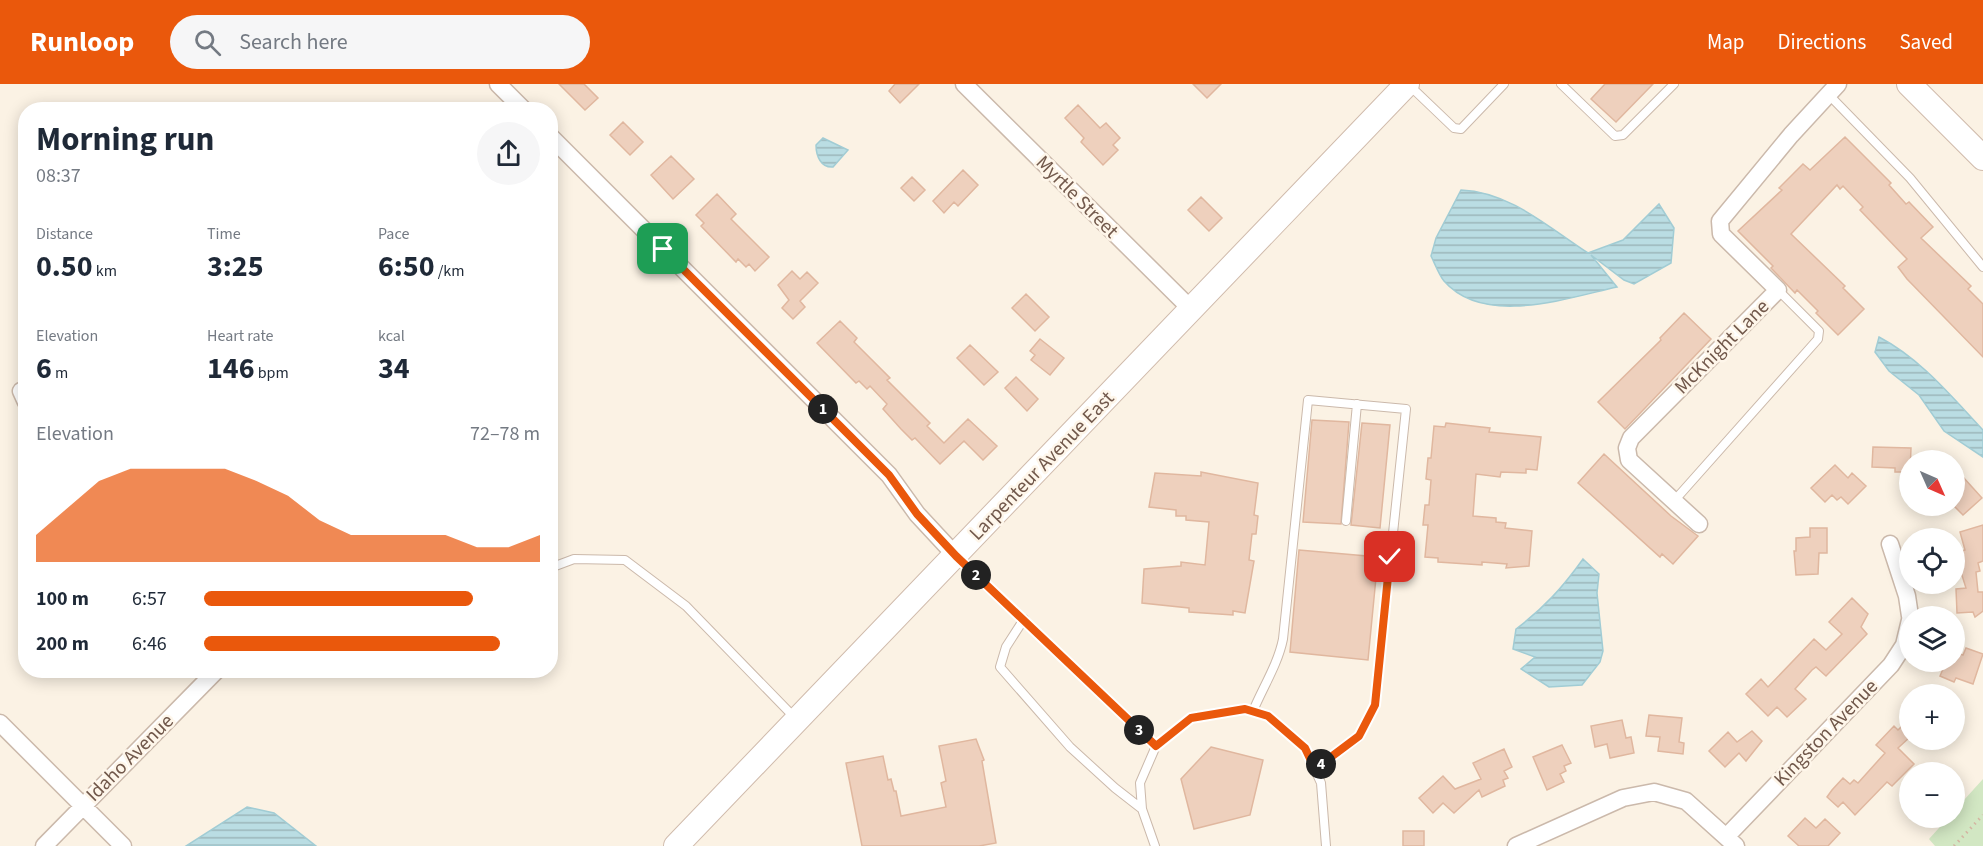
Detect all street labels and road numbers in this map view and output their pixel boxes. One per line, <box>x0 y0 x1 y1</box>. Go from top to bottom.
street label: Myrtle Street <box>1029 149 1125 245</box>
street label: McKnight Lane <box>1668 293 1776 401</box>
street label: Larpenteur Avenue East <box>963 385 1121 547</box>
street label: Kingston Avenue <box>1768 673 1885 793</box>
street label: Idaho Avenue <box>80 708 180 808</box>

